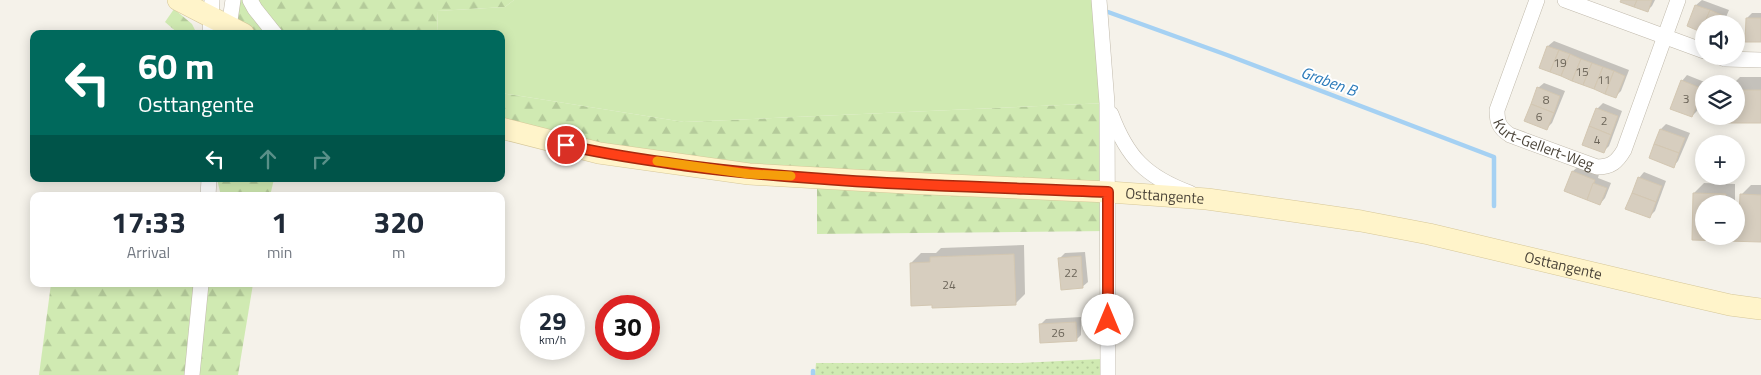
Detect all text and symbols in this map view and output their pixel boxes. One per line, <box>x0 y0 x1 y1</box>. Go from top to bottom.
map controls <box>1695 15 1745 245</box>
button: sound <box>1695 15 1745 65</box>
text: 60 m <box>138 39 214 93</box>
icon: left <box>55 50 120 115</box>
house number: 19 <box>1553 53 1567 72</box>
water label: Graben B <box>1298 60 1362 103</box>
house number: 15 <box>1575 62 1589 81</box>
house number: 11 <box>1597 70 1611 89</box>
button: layers <box>1695 75 1745 125</box>
text: Osttangente <box>138 87 254 121</box>
house number: 3 <box>1683 89 1689 108</box>
house number: 8 <box>1543 90 1550 109</box>
house number: 6 <box>1536 107 1543 126</box>
house number: 2 <box>1601 111 1607 130</box>
street label: Kurt-Gellert-Weg <box>1487 115 1598 176</box>
pin <box>545 124 587 166</box>
house number: 4 <box>1594 130 1601 149</box>
icon: arrive <box>552 131 580 159</box>
button: + <box>1695 135 1745 185</box>
icon: left <box>201 145 229 173</box>
icon: ahead <box>254 145 282 173</box>
icon: right <box>307 145 335 173</box>
street label: Osttangente <box>1125 181 1205 210</box>
button: − <box>1695 195 1745 245</box>
text: 17:33 <box>111 199 186 245</box>
text: 1 <box>271 199 288 245</box>
text: 320 <box>374 199 424 245</box>
text: Arrival <box>127 240 170 264</box>
text: min <box>267 240 292 264</box>
text: m <box>392 240 405 264</box>
street label: Osttangente <box>1522 245 1604 286</box>
house number: 22 <box>1064 263 1078 282</box>
house number: 24 <box>942 275 956 294</box>
position arrow <box>1081 293 1133 345</box>
speed limit sign: 30 <box>595 295 660 360</box>
text: 29 <box>538 302 567 340</box>
house number: 26 <box>1051 323 1065 342</box>
text: km/h <box>539 330 566 349</box>

